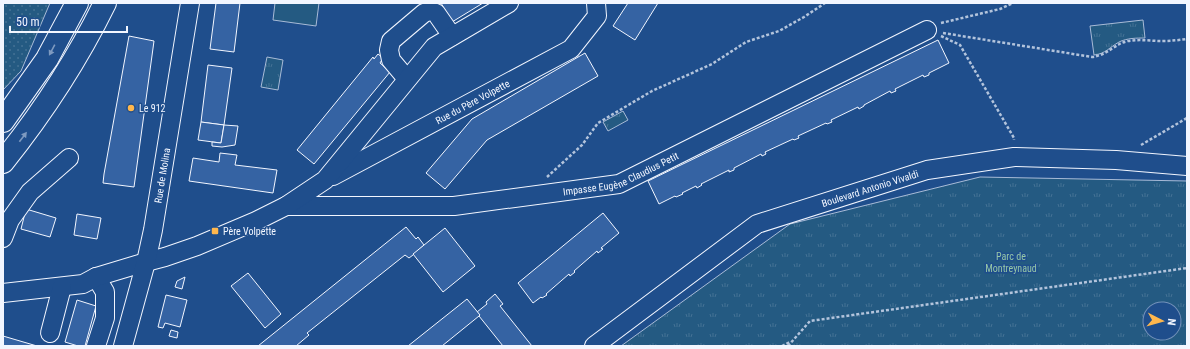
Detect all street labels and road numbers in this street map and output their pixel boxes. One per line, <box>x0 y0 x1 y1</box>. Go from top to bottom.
street label: Rue du Père Volpette <box>434 78 512 126</box>
street label: Rue de Molina <box>152 147 172 204</box>
street label: Impasse Eugène Claudius Petit <box>562 150 680 197</box>
street label: Boulevard Antonio Vivaldi <box>820 168 920 209</box>

